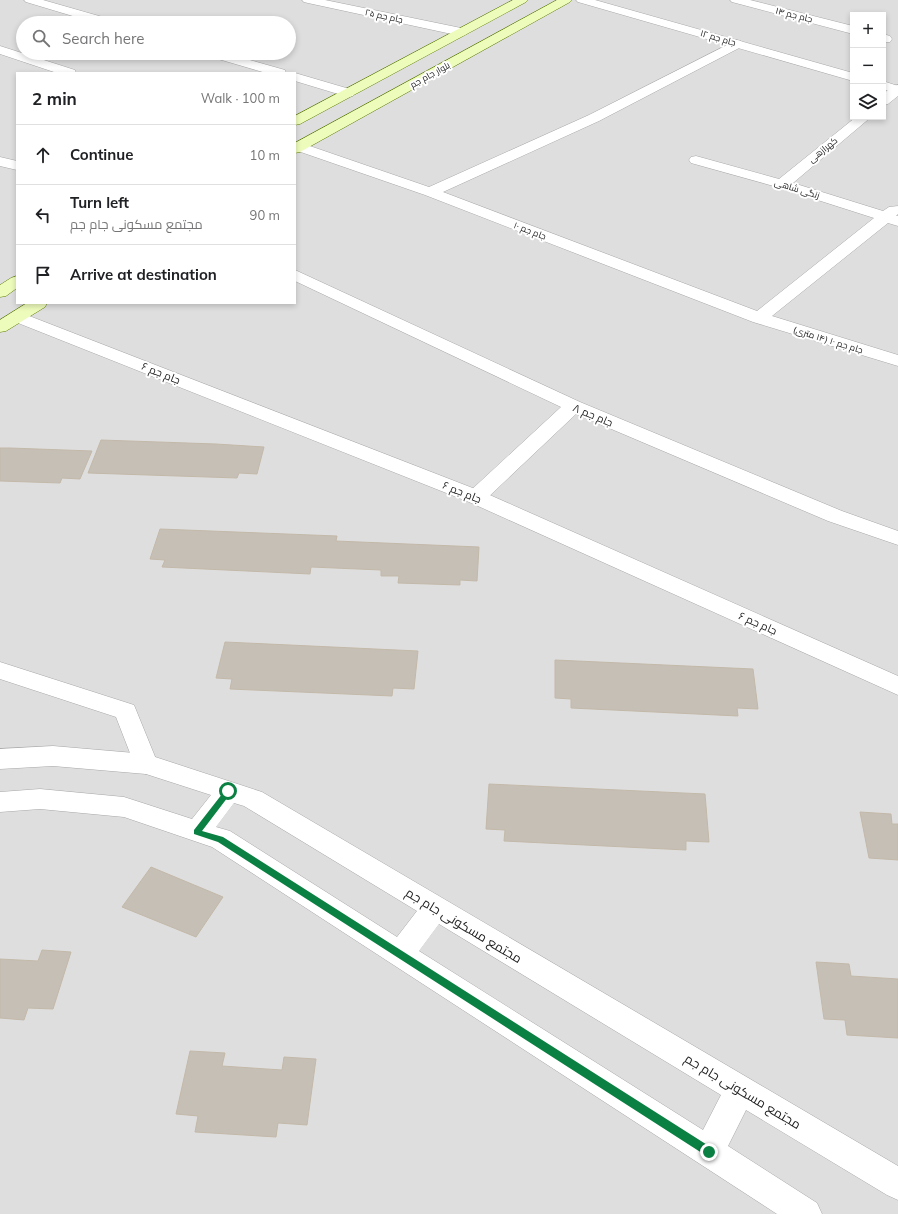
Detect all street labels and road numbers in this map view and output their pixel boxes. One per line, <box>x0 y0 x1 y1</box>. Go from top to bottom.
street label: جام جم ۱۴ <box>774 5 814 25</box>
street label: جام جم ۲۵ <box>364 6 404 26</box>
street label: جام جم ۱۲ <box>699 27 737 49</box>
street label: بلوار جام جم <box>408 59 452 91</box>
street label: کهرازهی <box>806 135 839 165</box>
street label: زنگی شاهی <box>773 176 821 201</box>
street label: جام جم ۱۰ <box>512 219 548 243</box>
street label: جام جم ۱۰ (۱۴ متری) <box>792 324 864 356</box>
street label: جام جم ۶ <box>139 359 182 388</box>
street label: جام جم ۸ <box>570 400 615 431</box>
street label: جام جم ۶ <box>440 478 483 507</box>
street label: جام جم ۶ <box>736 608 779 639</box>
street label: مجتمع مسکونی جام جم <box>402 884 525 968</box>
street label: مجتمع مسکونی جام جم <box>681 1050 804 1134</box>

